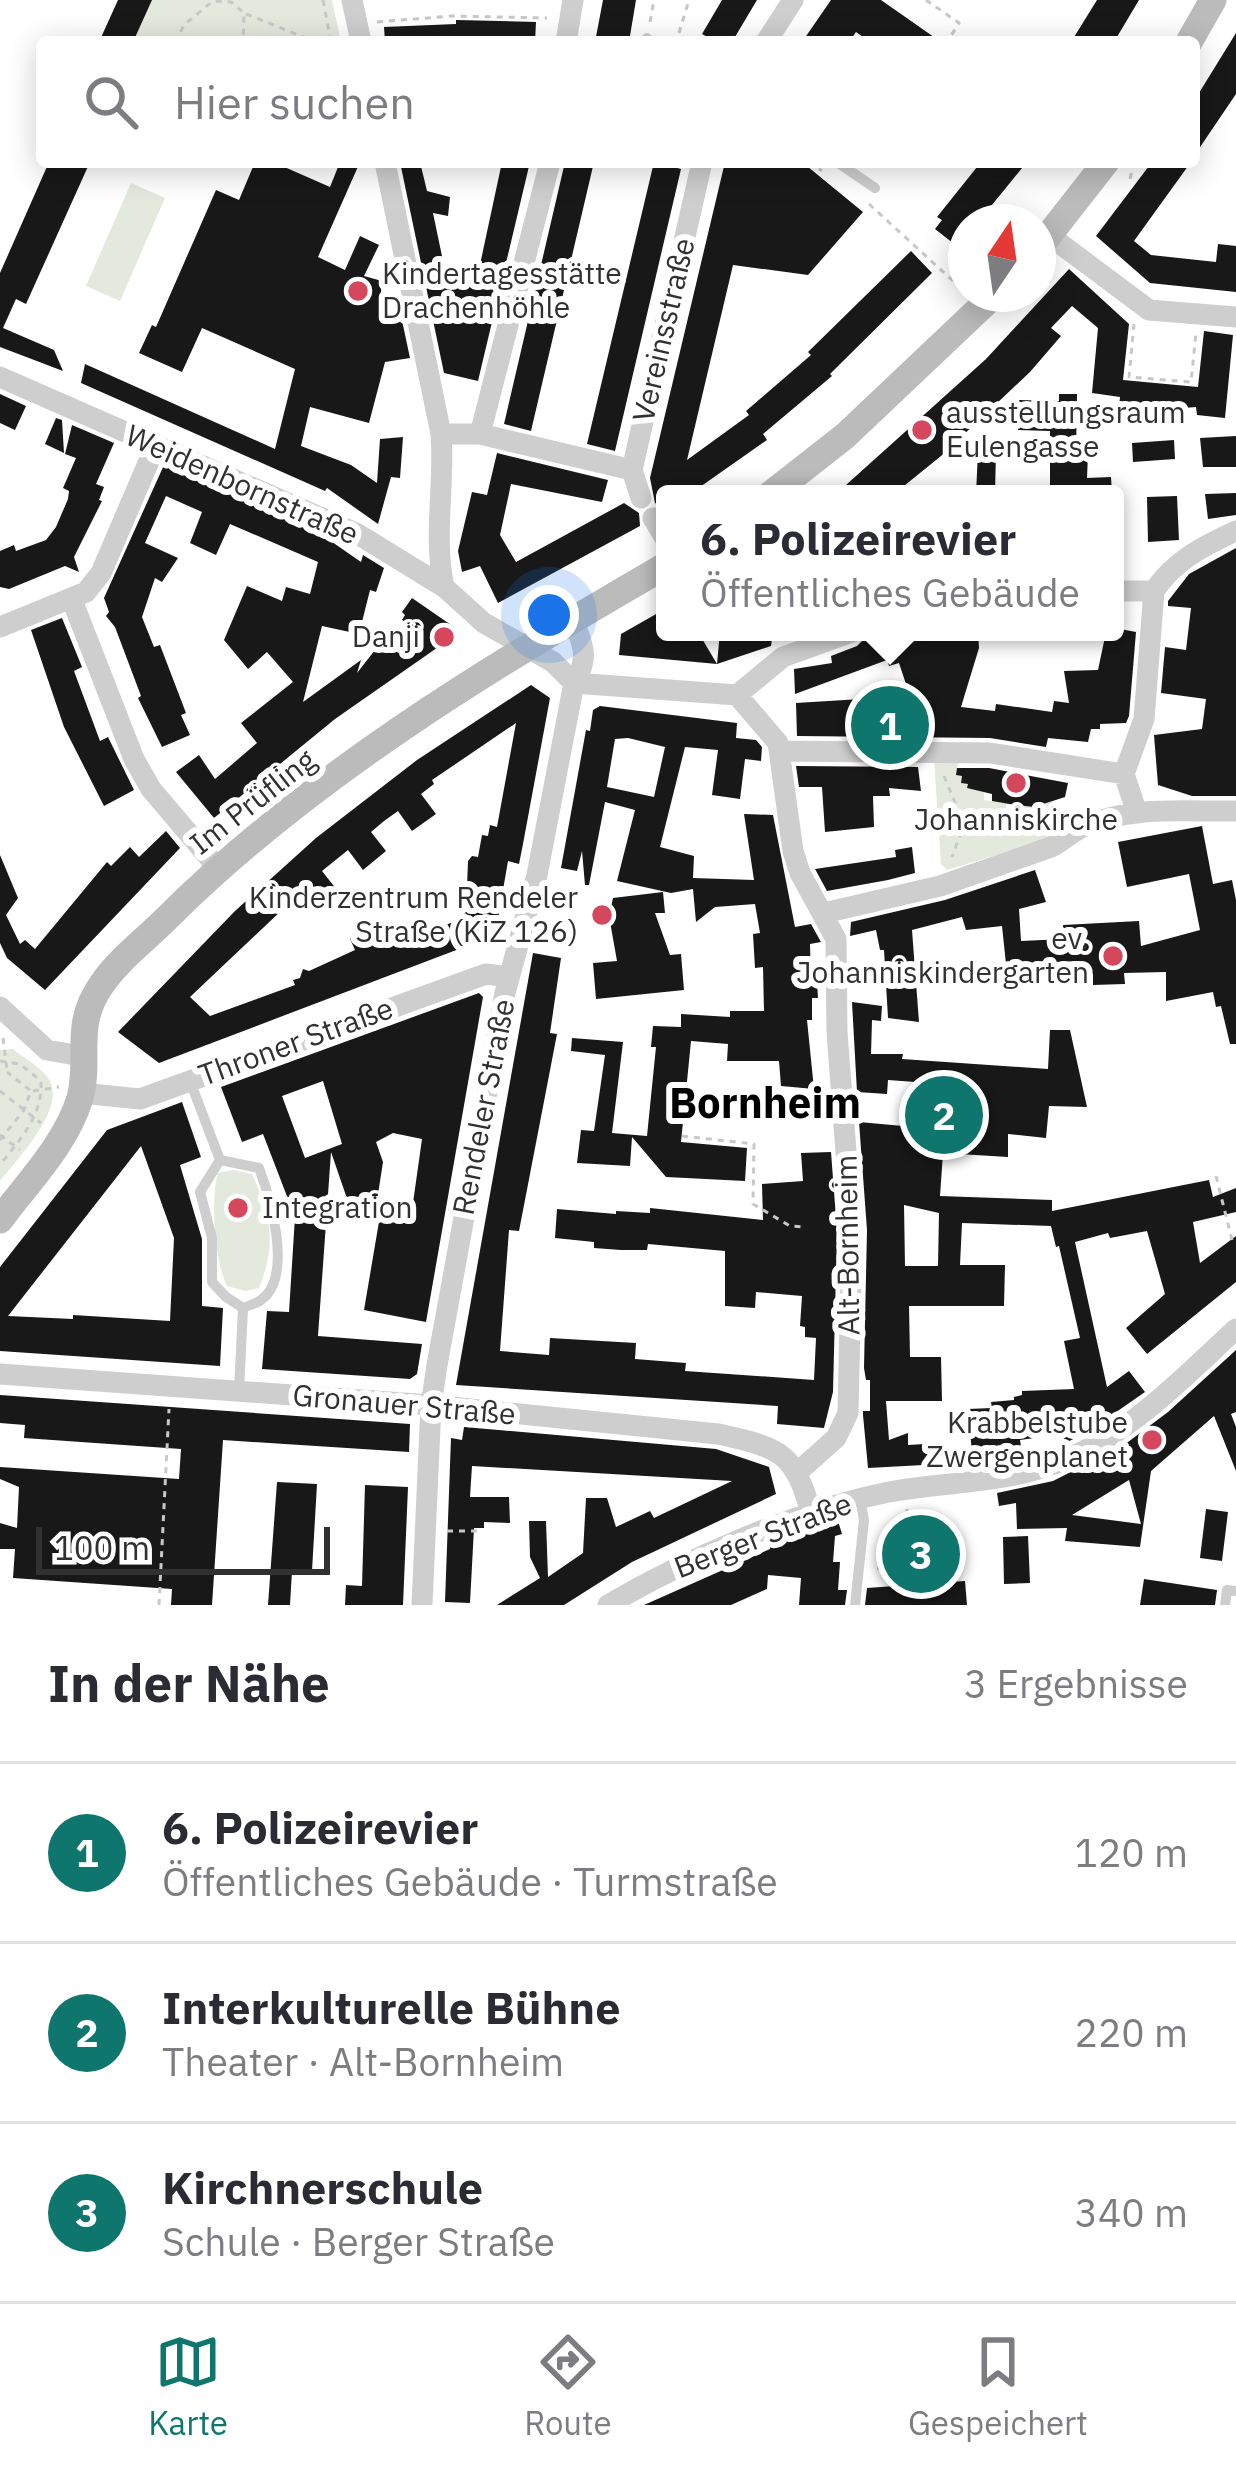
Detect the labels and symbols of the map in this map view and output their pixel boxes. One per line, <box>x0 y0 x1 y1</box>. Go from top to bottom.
north arrow <box>948 204 1056 312</box>
street label: Vereinsstraße <box>622 234 703 425</box>
place label: Kindertagesstätte Drachenhöhle <box>382 253 622 326</box>
marker: Kindertagesstätte Drachenhöhle <box>345 278 371 304</box>
place label: ausstellungsraum Eulengasse <box>946 392 1186 465</box>
street label: Weidenbornstraße <box>120 415 365 552</box>
marker: ausstellungsraum Eulengasse <box>909 417 935 443</box>
your location <box>519 585 579 645</box>
place label: Danji <box>352 616 420 655</box>
marker: Danji <box>431 624 457 650</box>
pin: 1 <box>851 680 929 770</box>
street label: Im Prüfling <box>181 739 323 862</box>
marker: Johanniskirche <box>1003 770 1029 796</box>
place label: Johanniskirche <box>914 799 1118 838</box>
place label: Kinderzentrum Rendeler Straße (KiZ 126) <box>249 877 578 950</box>
marker: Kinderzentrum Rendeler Straße (KiZ 126) <box>589 902 615 928</box>
place label: ev. Johanniskindergarten <box>796 918 1089 991</box>
marker: ev. Johanniskindergarten <box>1100 943 1126 969</box>
street label: Throner Straße <box>193 987 398 1094</box>
street label: Rendeler Straße <box>442 995 523 1218</box>
pin: 2 <box>905 1070 983 1160</box>
district label: Bornheim <box>669 1075 861 1130</box>
street label: Alt-Bornheim <box>825 1154 868 1336</box>
place label: Integration <box>262 1187 413 1226</box>
marker: Integration <box>225 1195 251 1221</box>
street label: Gronauer Straße <box>291 1374 517 1433</box>
place label: Krabbelstube Zwergenplanet <box>926 1402 1128 1475</box>
marker: Krabbelstube Zwergenplanet <box>1139 1427 1165 1453</box>
street label: Berger Straße <box>668 1483 857 1586</box>
pin: 3 <box>882 1509 960 1599</box>
scale bar <box>36 1521 330 1574</box>

